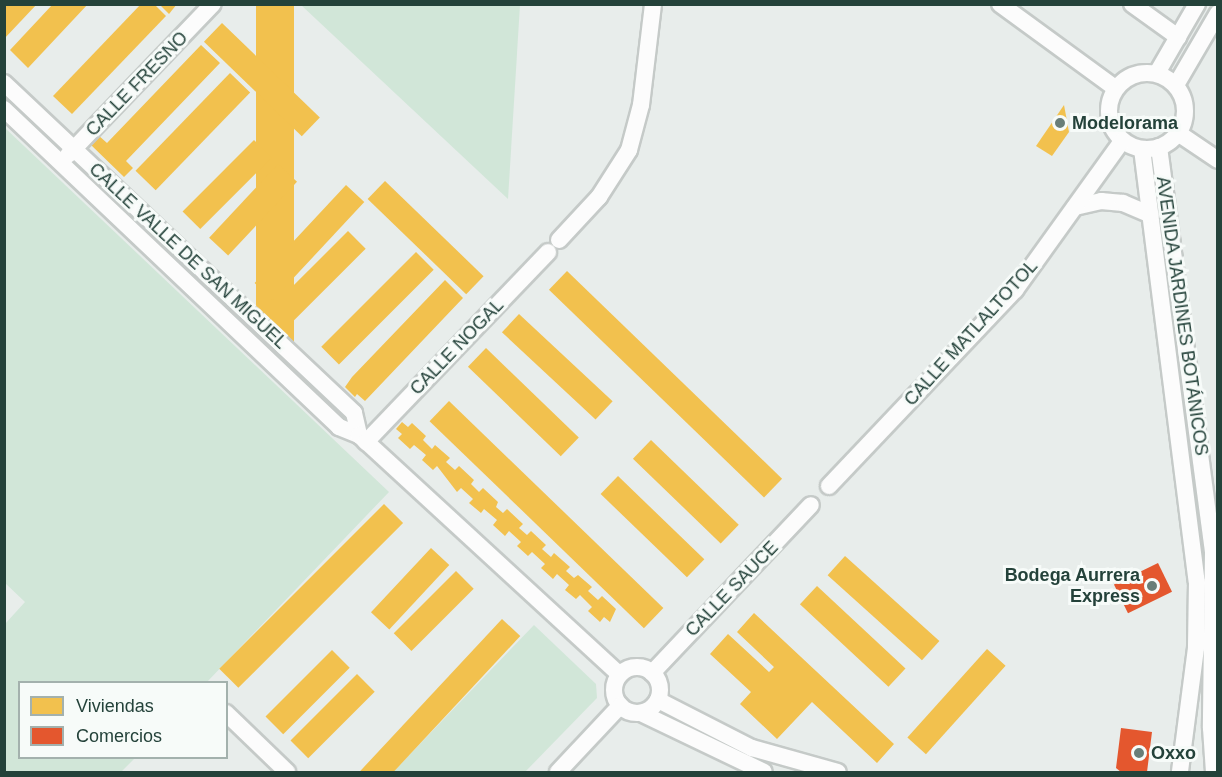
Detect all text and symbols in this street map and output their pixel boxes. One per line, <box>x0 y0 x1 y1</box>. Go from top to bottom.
street label: CALLE FRESNO <box>82 27 192 141</box>
place label: Modelorama <box>1072 112 1178 134</box>
marker: Modelorama <box>1053 116 1067 130</box>
street label: CALLE VALLE DE SAN MIGUEL <box>85 158 291 354</box>
street label: AVENIDA JARDINES BOTÁNICOS <box>1152 175 1212 457</box>
street label: CALLE MATLALTOTOL <box>900 256 1042 410</box>
street label: CALLE NOGAL <box>406 295 508 399</box>
street label: CALLE SAUCE <box>681 537 783 641</box>
place label: Bodega Aurrera Express <box>1004 565 1140 608</box>
marker: Bodega Aurrera Express <box>1145 579 1159 593</box>
legend <box>18 681 228 759</box>
text: Viviendas <box>76 696 154 716</box>
text: Comercios <box>76 726 162 746</box>
place label: Oxxo <box>1151 742 1196 764</box>
marker: Oxxo <box>1132 746 1146 760</box>

